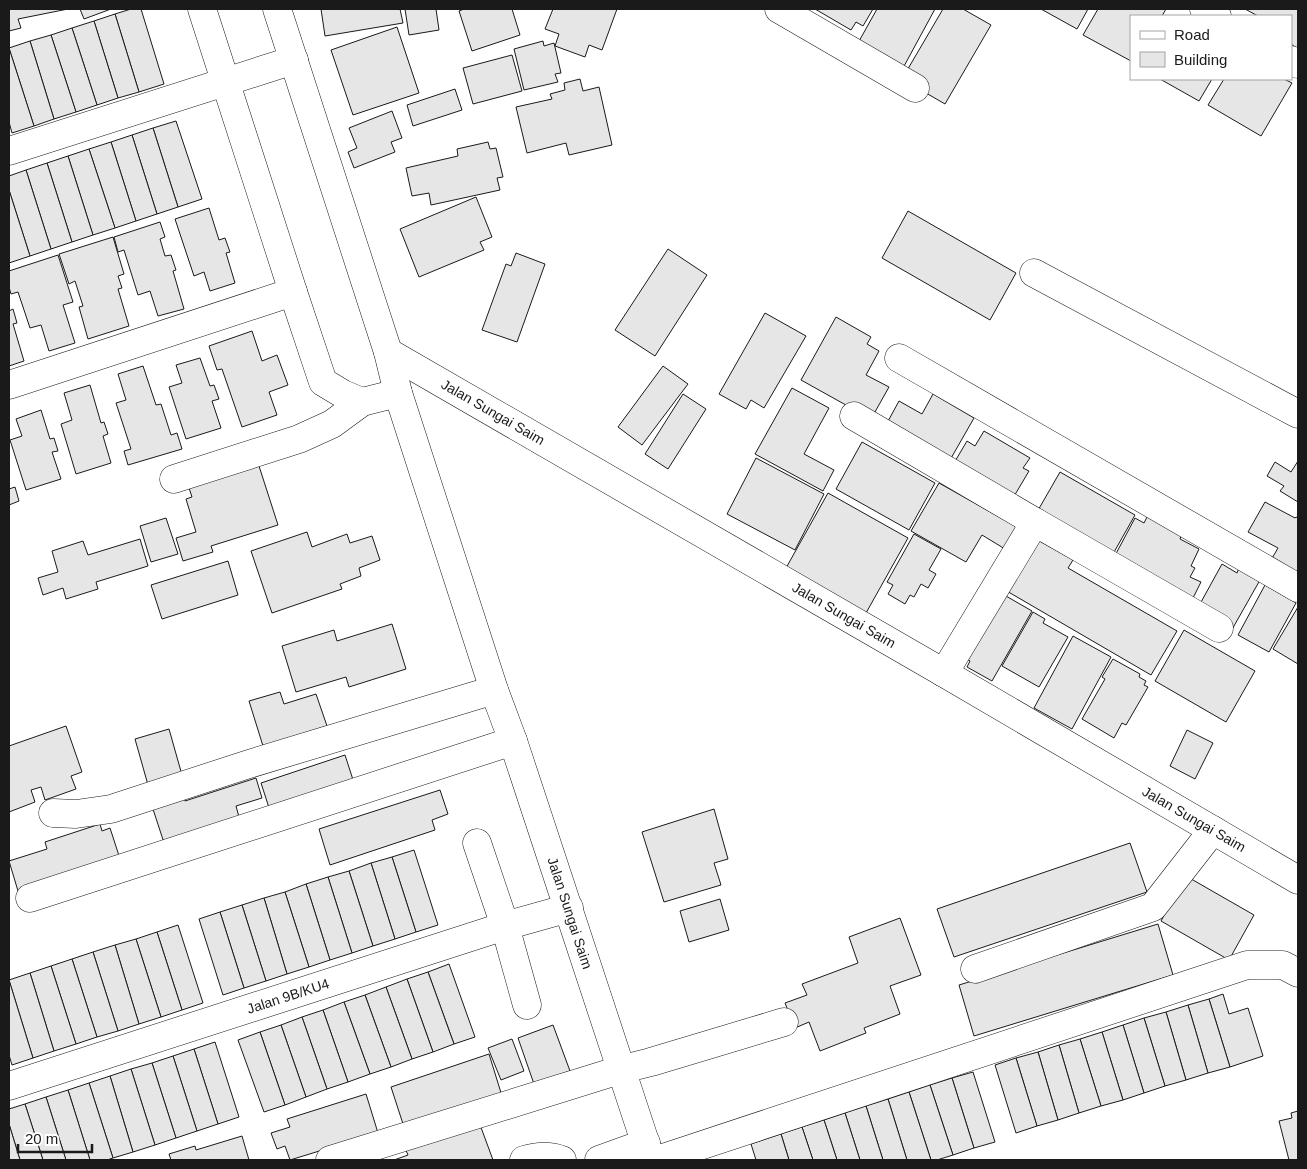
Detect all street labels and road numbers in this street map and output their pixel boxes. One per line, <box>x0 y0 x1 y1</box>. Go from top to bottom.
street label: Jalan Sungai Saim <box>438 376 548 448</box>
street label: Jalan Sungai Saim <box>789 579 899 651</box>
street label: Jalan Sungai Saim <box>1139 783 1249 855</box>
street label: Jalan Sungai Saim <box>544 855 596 971</box>
street label: Jalan 9B/KU4 <box>245 975 331 1017</box>

